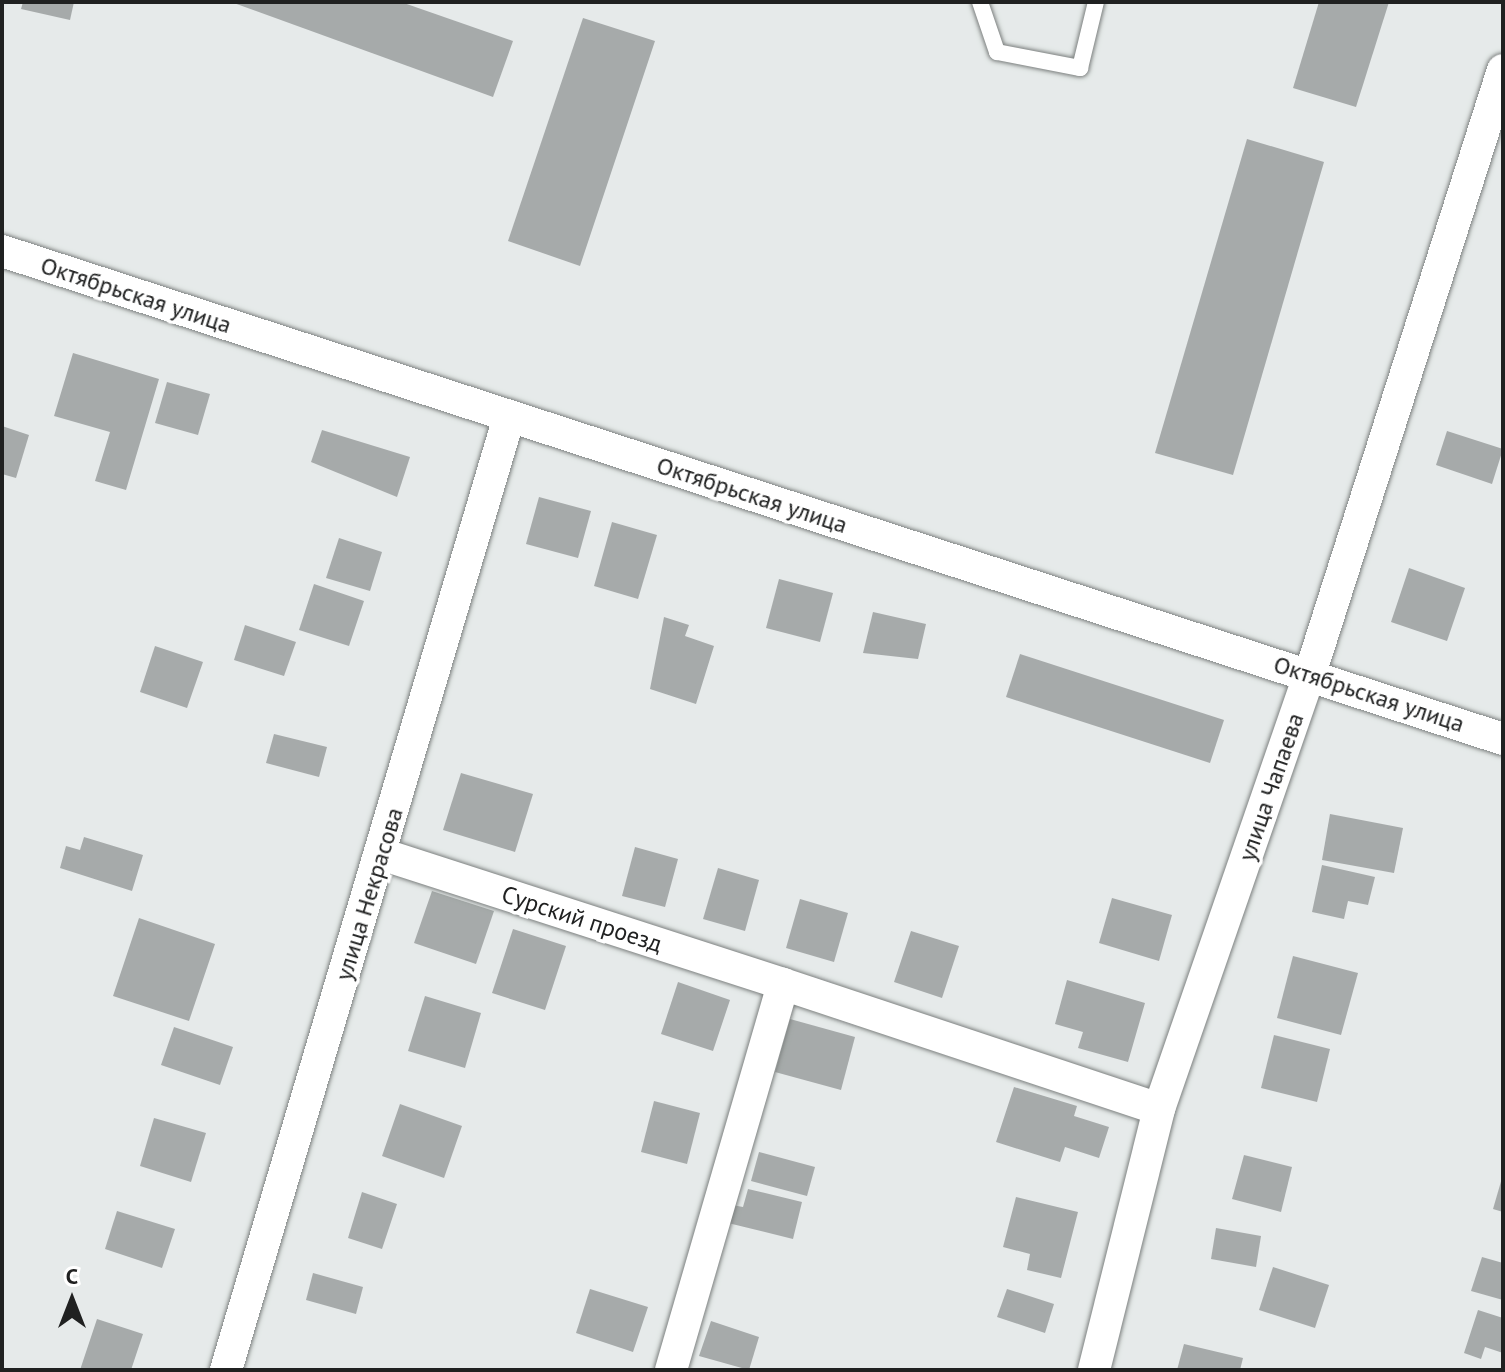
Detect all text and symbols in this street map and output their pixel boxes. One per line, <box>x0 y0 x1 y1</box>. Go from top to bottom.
street label: Октябрьская улица <box>37 251 235 339</box>
street label: Октябрьская улица <box>653 451 851 539</box>
street label: Октябрьская улица <box>1270 650 1468 738</box>
street label: улица Чапаева <box>1232 709 1310 865</box>
street label: улица Некрасова <box>329 804 409 984</box>
street label: Сурский проезд <box>498 879 666 959</box>
north arrow <box>32 1260 112 1340</box>
text: С <box>66 1262 78 1290</box>

